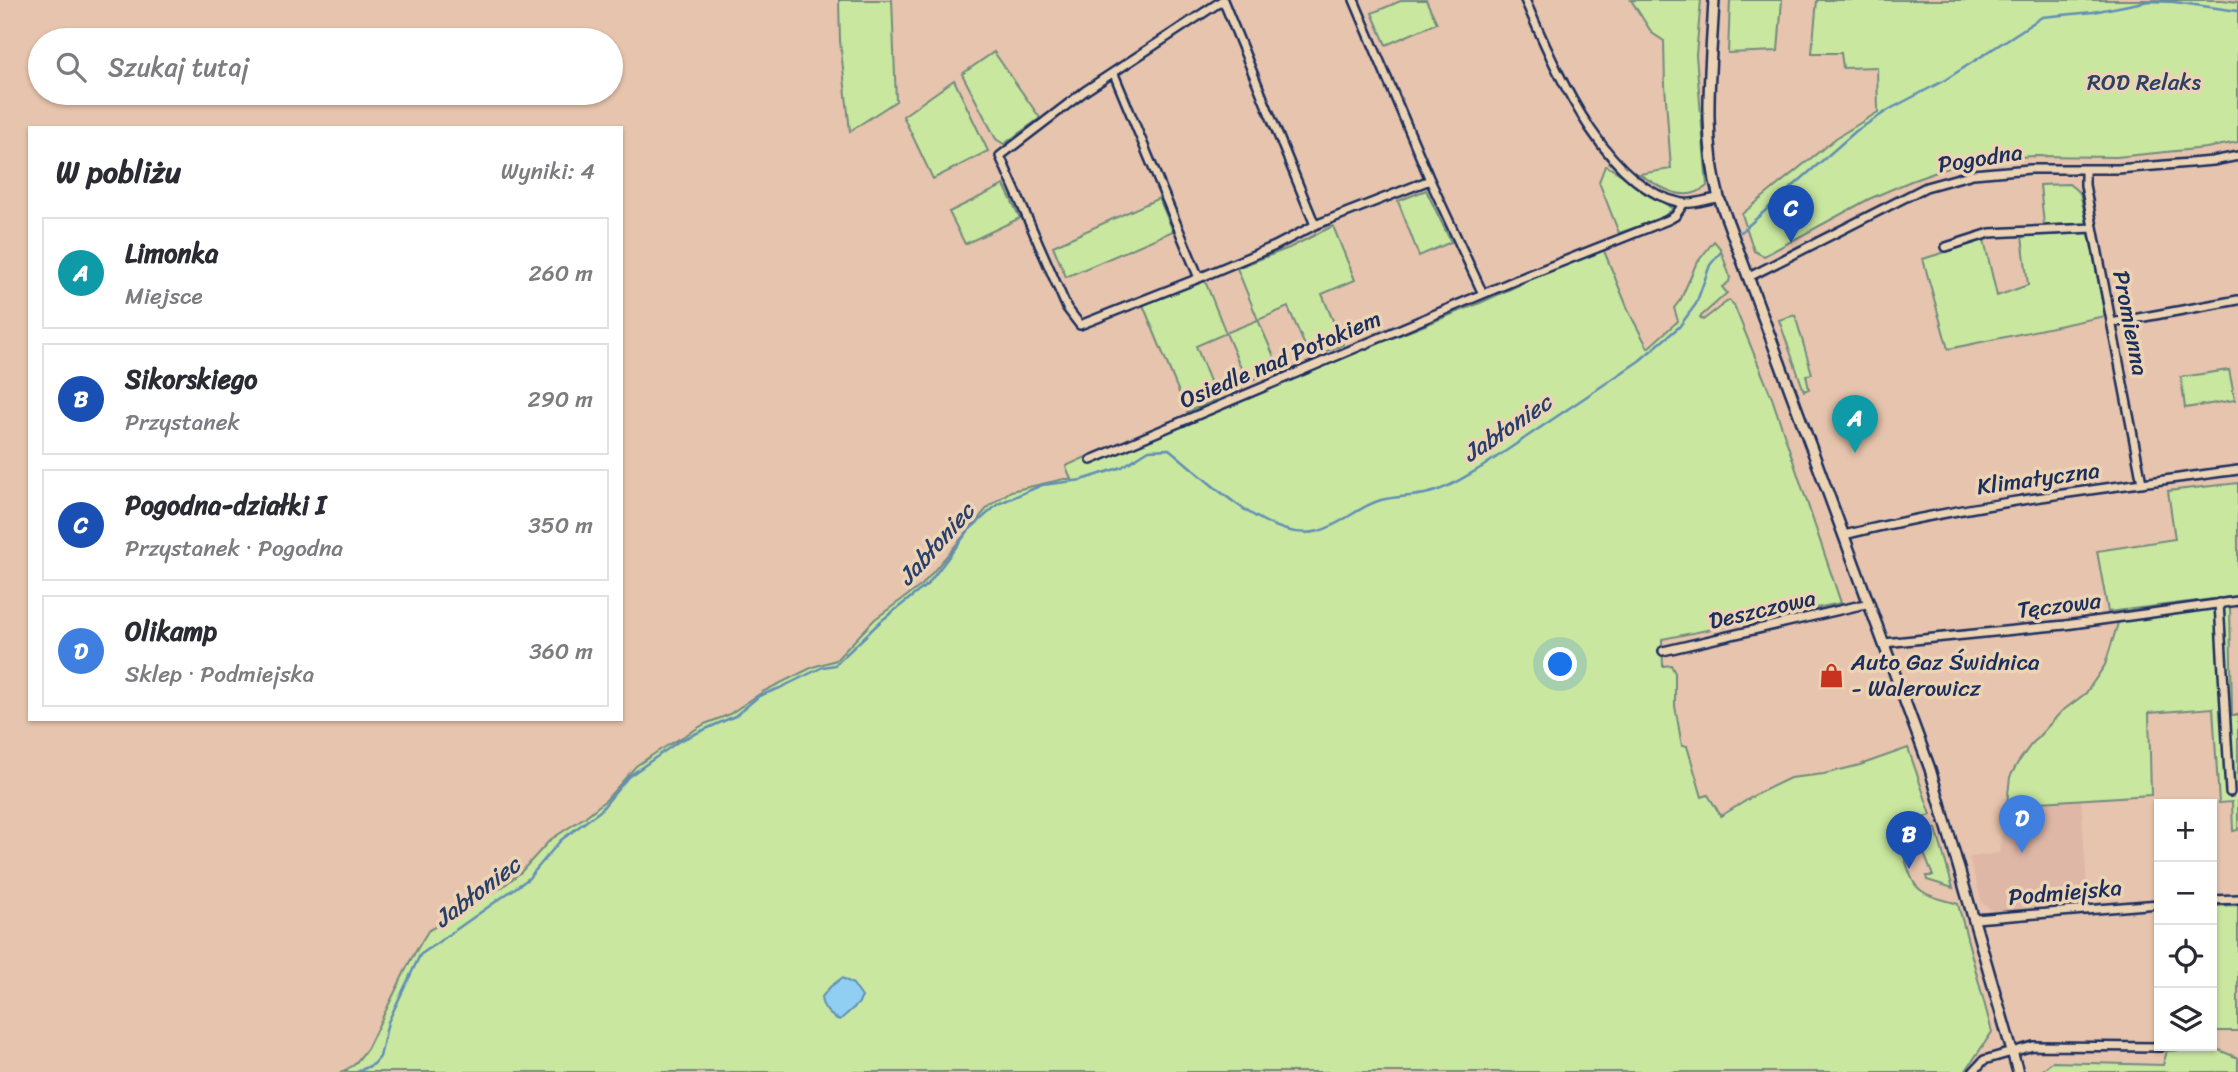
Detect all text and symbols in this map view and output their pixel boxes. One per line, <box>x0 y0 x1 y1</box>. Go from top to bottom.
search box <box>28 28 623 105</box>
text: Szukaj tutaj <box>108 44 249 90</box>
icon: search <box>52 48 90 86</box>
park label: ROD Relaks <box>2087 62 2202 103</box>
street label: Pogodna <box>1935 132 2026 185</box>
text: W pobliżu <box>56 145 181 199</box>
text: Wyniki: 4 <box>501 151 595 192</box>
pin: C <box>1768 185 1814 243</box>
text: Limonka <box>125 230 218 276</box>
text: A <box>73 253 89 294</box>
text: 260 m <box>528 253 593 294</box>
street label: Promienna <box>2100 267 2161 379</box>
text: Miejsce <box>125 276 203 317</box>
street label: Osiedle nad Potokiem <box>1173 298 1388 420</box>
text: Sikorskiego <box>125 356 258 402</box>
text: B <box>74 379 88 420</box>
text: 290 m <box>527 379 593 420</box>
water label: Jabłoniec <box>1454 381 1562 473</box>
pin: A <box>1832 395 1878 453</box>
text: Przystanek <box>125 402 240 443</box>
street label: Klimatyczna <box>1974 450 2103 507</box>
text: Pogodna-działki I <box>125 482 326 528</box>
water label: Jabłoniec <box>887 491 987 595</box>
text: C <box>74 505 88 546</box>
text: 350 m <box>528 505 593 546</box>
text: Przystanek · Pogodna <box>125 528 343 569</box>
street label: Deszczowa <box>1705 577 1820 642</box>
street label: Tęczowa <box>2015 580 2104 631</box>
text: Olikamp <box>125 608 217 654</box>
text: D <box>74 631 88 672</box>
text: 360 m <box>529 631 593 672</box>
place label: Auto Gaz Świdnica - Walerowicz <box>1850 642 2040 709</box>
your location <box>1543 647 1577 681</box>
text: Sklep · Podmiejska <box>125 654 314 695</box>
shop icon: Auto Gaz Świdnica - Walerowicz <box>1817 661 1845 689</box>
pin: D <box>1999 795 2045 853</box>
map controls <box>2154 799 2217 1051</box>
button: + <box>2154 799 2217 862</box>
pin: B <box>1886 811 1932 869</box>
water label: Jabłoniec <box>424 844 531 939</box>
button: − <box>2154 862 2217 925</box>
street label: Podmiejska <box>2007 867 2124 918</box>
button: locate <box>2154 925 2217 988</box>
button: layers <box>2154 988 2217 1051</box>

